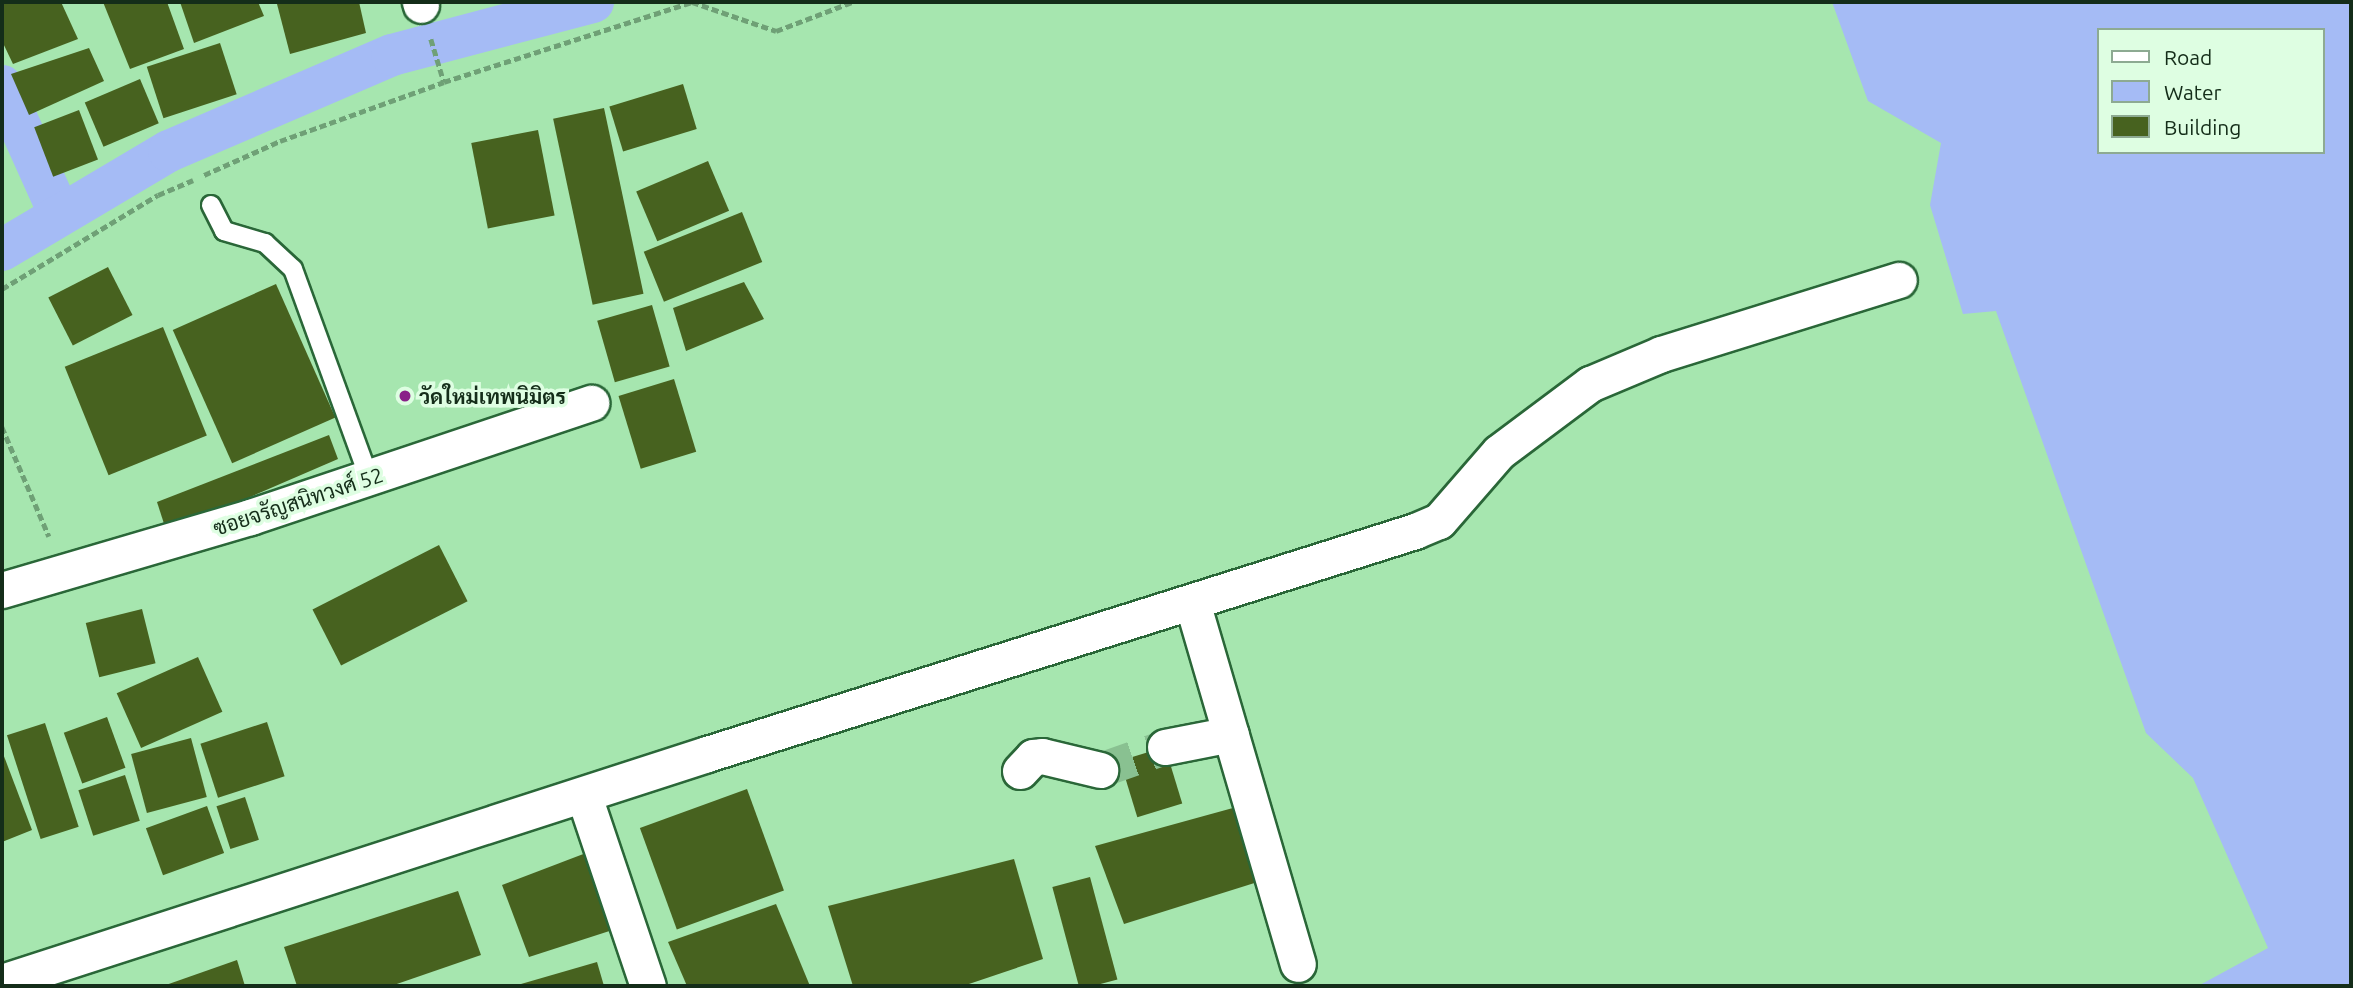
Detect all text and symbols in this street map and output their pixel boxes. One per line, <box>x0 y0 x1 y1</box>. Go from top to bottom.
legend <box>2098 28 2325 154</box>
text: Road <box>2164 45 2212 69</box>
text: Water <box>2164 80 2222 104</box>
text: Building <box>2164 115 2241 139</box>
place label: วัดใหม่เทพนิมิตร <box>419 383 566 409</box>
marker: วัดใหม่เทพนิมิตร <box>397 388 413 404</box>
street label: ซอยจรัญสนิทวงศ์ 52 <box>210 462 386 540</box>

